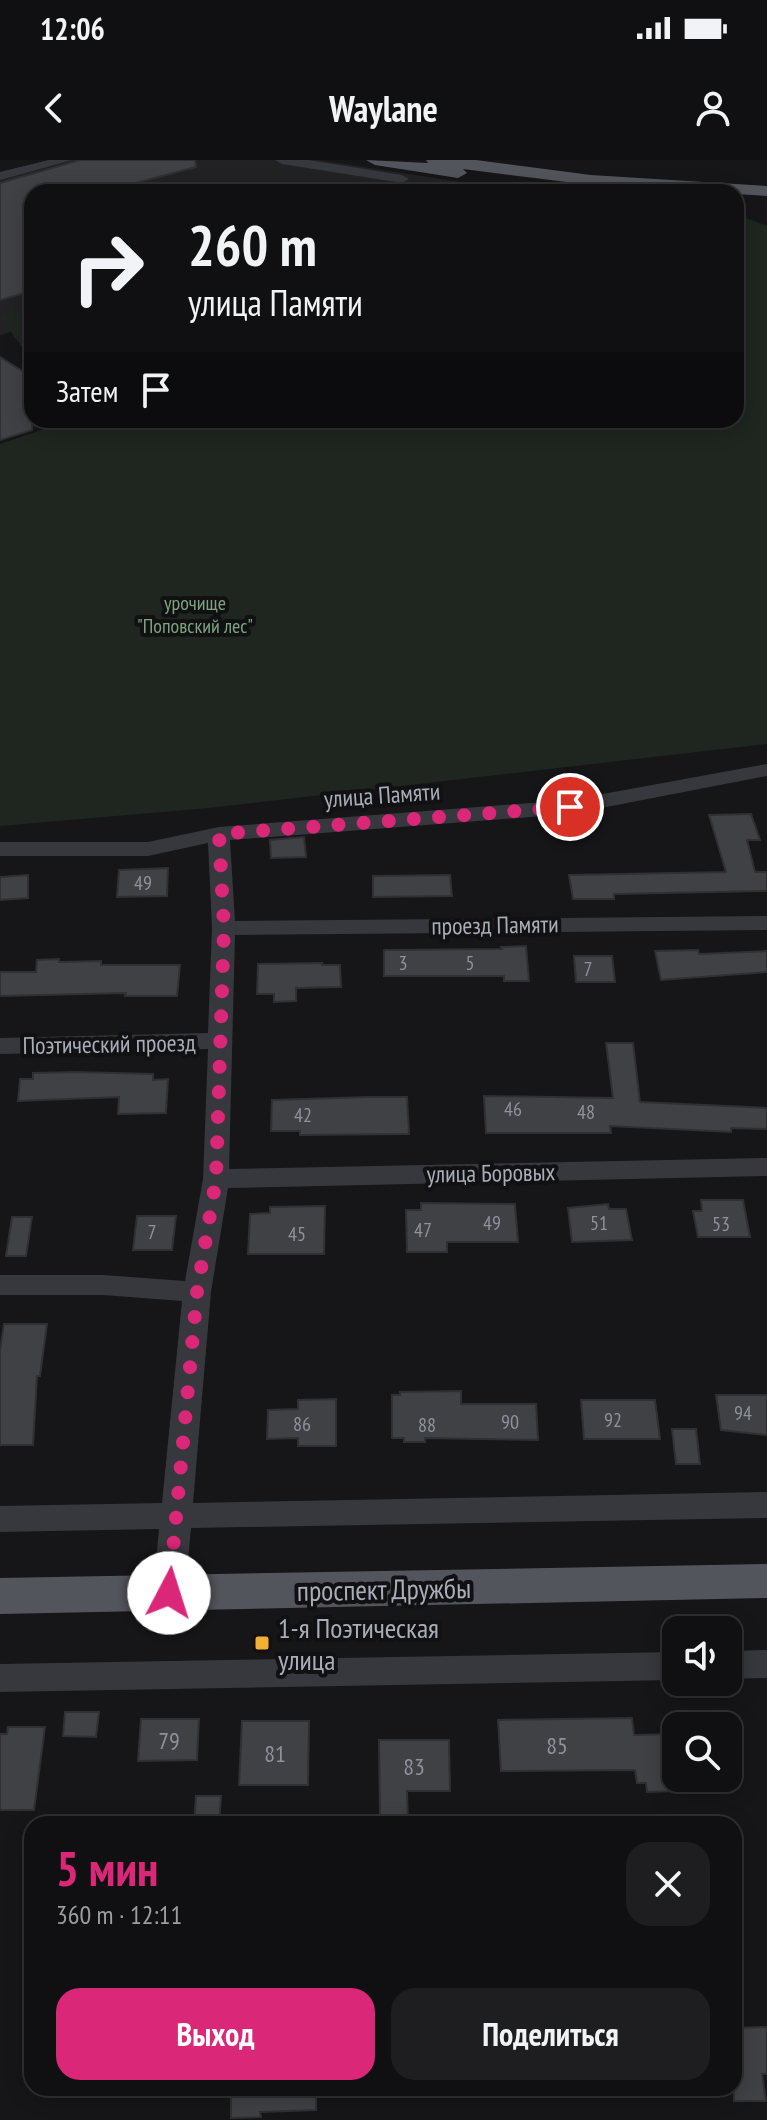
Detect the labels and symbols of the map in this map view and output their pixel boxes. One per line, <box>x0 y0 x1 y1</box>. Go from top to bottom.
park label: урочище "Поповский лес" <box>137 590 253 639</box>
pin <box>536 773 604 841</box>
street label: улица Памяти <box>323 775 441 815</box>
house number: 49 <box>134 870 152 896</box>
street label: проезд Памяти <box>431 908 559 942</box>
house number: 3 <box>399 950 408 976</box>
house number: 5 <box>466 950 475 976</box>
house number: 7 <box>584 956 593 982</box>
street label: Поэтический проезд <box>22 1027 196 1061</box>
house number: 46 <box>504 1096 522 1122</box>
house number: 48 <box>577 1099 595 1125</box>
house number: 42 <box>294 1102 312 1128</box>
street label: улица Боровых <box>426 1156 556 1190</box>
house number: 49 <box>483 1210 501 1236</box>
house number: 51 <box>590 1210 608 1236</box>
house number: 53 <box>712 1211 730 1237</box>
house number: 47 <box>414 1217 432 1243</box>
house number: 7 <box>148 1219 157 1245</box>
house number: 45 <box>288 1221 306 1247</box>
house number: 94 <box>734 1400 752 1426</box>
house number: 92 <box>604 1407 622 1433</box>
house number: 90 <box>501 1409 519 1435</box>
house number: 86 <box>293 1411 311 1437</box>
house number: 88 <box>418 1412 436 1438</box>
position arrow <box>127 1551 211 1635</box>
street label: проспект Дружбы <box>297 1569 471 1609</box>
place label: 1-я Поэтическая улица <box>278 1609 439 1678</box>
marker: 1-я Поэтическая улица <box>253 1634 271 1652</box>
house number: 79 <box>158 1725 180 1756</box>
house number: 85 <box>546 1730 568 1761</box>
house number: 81 <box>264 1738 286 1769</box>
house number: 83 <box>403 1751 425 1782</box>

